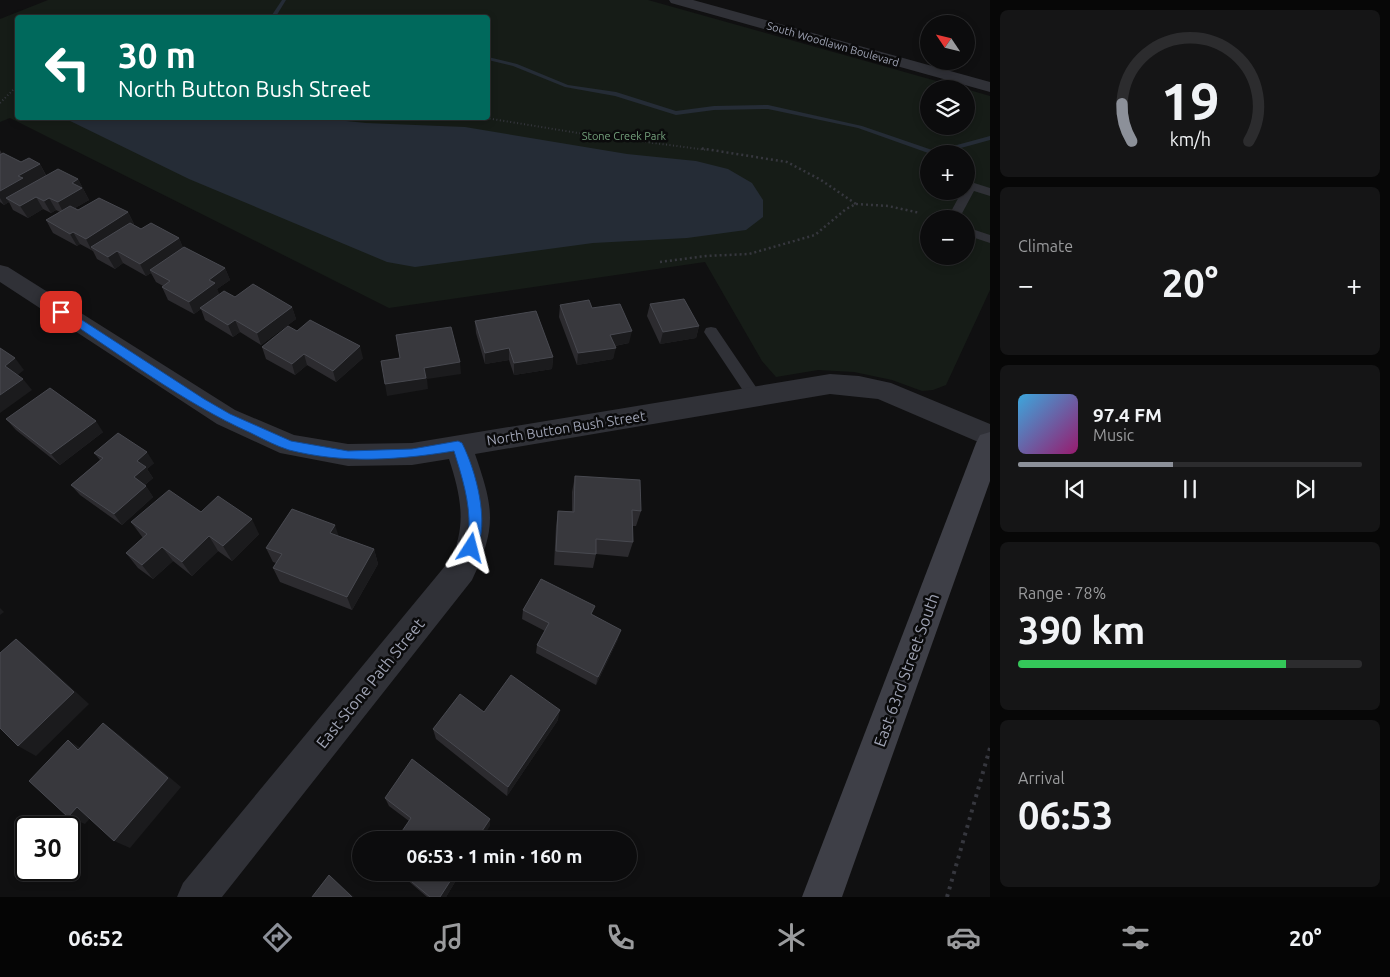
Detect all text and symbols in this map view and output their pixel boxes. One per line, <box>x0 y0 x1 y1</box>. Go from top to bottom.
north arrow <box>920 15 975 70</box>
map controls <box>920 15 975 265</box>
street label: South Woodlawn Boulevard <box>765 19 901 69</box>
icon: left <box>35 35 100 100</box>
text: 30 m <box>118 35 196 75</box>
text: 19 <box>1161 72 1219 130</box>
text: North Button Bush Street <box>118 76 371 101</box>
button: layers <box>920 80 975 135</box>
text: km/h <box>1169 129 1211 149</box>
park label: Stone Creek Park <box>582 130 667 142</box>
button: + <box>920 145 975 200</box>
button: − <box>920 210 975 265</box>
text: Climate <box>1018 237 1073 255</box>
text: 20° <box>1162 262 1218 304</box>
text: − <box>1018 269 1034 300</box>
text: + <box>1346 269 1362 300</box>
pin <box>40 291 82 333</box>
icon: arrive <box>47 298 75 326</box>
text: 97.4 FM <box>1093 404 1162 426</box>
street label: North Button Bush Street <box>485 407 647 448</box>
text: Music <box>1093 426 1134 444</box>
icon: previous <box>1061 475 1089 503</box>
icon: pause <box>1176 475 1204 503</box>
icon: next <box>1291 475 1319 503</box>
position arrow <box>444 521 496 573</box>
text: Range · 78% <box>1018 584 1106 602</box>
street label: East 63rd Street South <box>870 591 942 749</box>
text: 390 km <box>1018 609 1145 651</box>
street label: East Stone Path Street <box>312 614 428 751</box>
text: Arrival <box>1018 769 1065 787</box>
text: 06:53 <box>1018 794 1113 836</box>
speed limit sign: 30 <box>15 816 80 881</box>
text: 06:53 · 1 min · 160 m <box>407 845 582 867</box>
icon: directions <box>260 920 295 955</box>
icon: music <box>431 920 466 955</box>
icon: phone <box>603 920 638 955</box>
icon: climate <box>774 920 809 955</box>
icon: car <box>946 920 981 955</box>
icon: filters <box>1118 920 1153 955</box>
text: 06:52 <box>68 925 123 950</box>
text: 20° <box>1289 925 1322 950</box>

